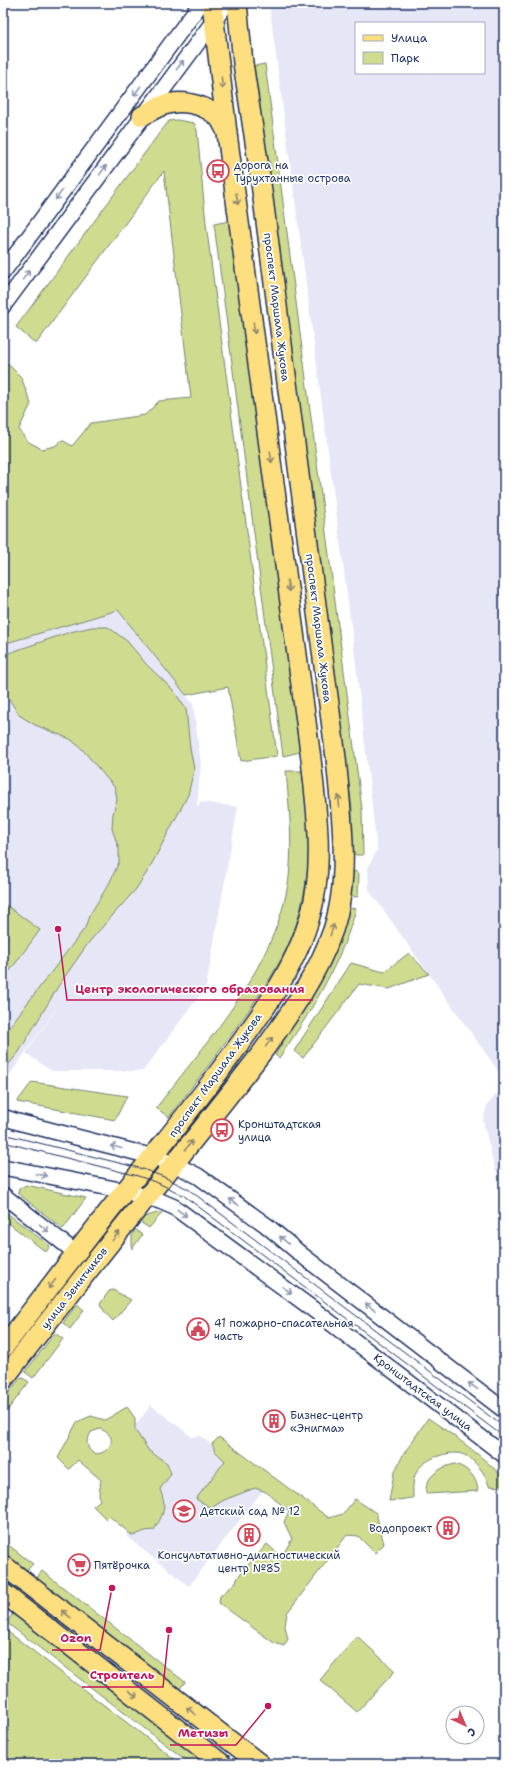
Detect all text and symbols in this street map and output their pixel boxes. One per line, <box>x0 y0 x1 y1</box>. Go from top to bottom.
legend <box>355 22 485 74</box>
text: Улица <box>391 30 428 46</box>
text: Парк <box>391 50 420 66</box>
one-way arrow <box>176 60 184 71</box>
one-way arrow <box>218 76 226 89</box>
one-way arrow <box>132 85 141 96</box>
bus stop icon: дорога на Турухтанные острова <box>205 158 231 184</box>
place label: дорога на Турухтанные острова <box>234 158 351 186</box>
one-way arrow <box>99 165 107 176</box>
one-way arrow <box>55 190 64 201</box>
one-way arrow <box>233 192 241 205</box>
street label: проспект Маршала Жукова <box>260 232 293 382</box>
one-way arrow <box>22 270 30 281</box>
one-way arrow <box>250 321 258 334</box>
one-way arrow <box>267 450 275 463</box>
street label: проспект Маршала Жукова <box>302 553 335 703</box>
one-way arrow <box>284 579 292 592</box>
one-way arrow <box>336 795 343 808</box>
one-way arrow <box>329 924 337 936</box>
callout: Центр экологического образования <box>67 976 313 1000</box>
text: Центр экологического образования <box>75 981 305 997</box>
street label: проспект Маршала Жукова <box>165 1010 266 1140</box>
one-way arrow <box>265 1037 273 1048</box>
bus stop icon: Кронштадтская улица <box>209 1117 235 1143</box>
place label: Кронштадтская улица <box>238 1117 321 1145</box>
one-way arrow <box>185 1140 194 1151</box>
one-way arrow <box>110 1143 123 1150</box>
one-way arrow <box>34 1172 47 1180</box>
one-way arrow <box>229 1198 240 1206</box>
one-way arrow <box>177 1209 188 1217</box>
one-way arrow <box>39 1224 50 1233</box>
one-way arrow <box>111 1230 120 1241</box>
one-way arrow <box>279 1236 290 1245</box>
street label: улица Зенитчиков <box>38 1244 111 1332</box>
one-way arrow <box>48 1279 56 1290</box>
one-way arrow <box>281 1286 292 1294</box>
one-way arrow <box>364 1303 375 1311</box>
public building icon: 41 пожарно-спасательная часть <box>185 1316 211 1342</box>
place label: 41 пожарно-спасательная часть <box>214 1316 354 1344</box>
street label: Кронштадтская улица <box>370 1350 475 1435</box>
one-way arrow <box>467 1382 478 1390</box>
building icon: Бизнес-центр «Энигма» <box>261 1408 287 1434</box>
place label: Бизнес-центр «Энигма» <box>290 1408 363 1436</box>
school or university icon: Детский сад № 12 <box>171 1498 197 1524</box>
place label: Детский сад № 12 <box>200 1504 300 1519</box>
building icon: Водопроект <box>435 1515 461 1541</box>
place label: Водопроект <box>369 1521 432 1536</box>
building icon: Консультативно-диагностический центр №85 <box>236 1522 262 1548</box>
place label: Консультативно-диагностический центр №85 <box>158 1548 340 1576</box>
supermarket icon: Пятёрочка <box>66 1552 92 1578</box>
place label: Пятёрочка <box>94 1558 150 1573</box>
one-way arrow <box>61 1610 72 1619</box>
callout: Ozon <box>52 1626 100 1650</box>
text: Ozon <box>60 1630 92 1646</box>
callout: Строитель <box>82 1663 163 1687</box>
text: Строитель <box>90 1667 155 1683</box>
one-way arrow <box>128 1690 139 1699</box>
north arrow <box>445 1705 485 1745</box>
one-way arrow <box>186 1707 197 1715</box>
callout: Метизы <box>170 1721 236 1745</box>
text: С <box>464 1724 479 1740</box>
text: Метизы <box>178 1725 229 1741</box>

